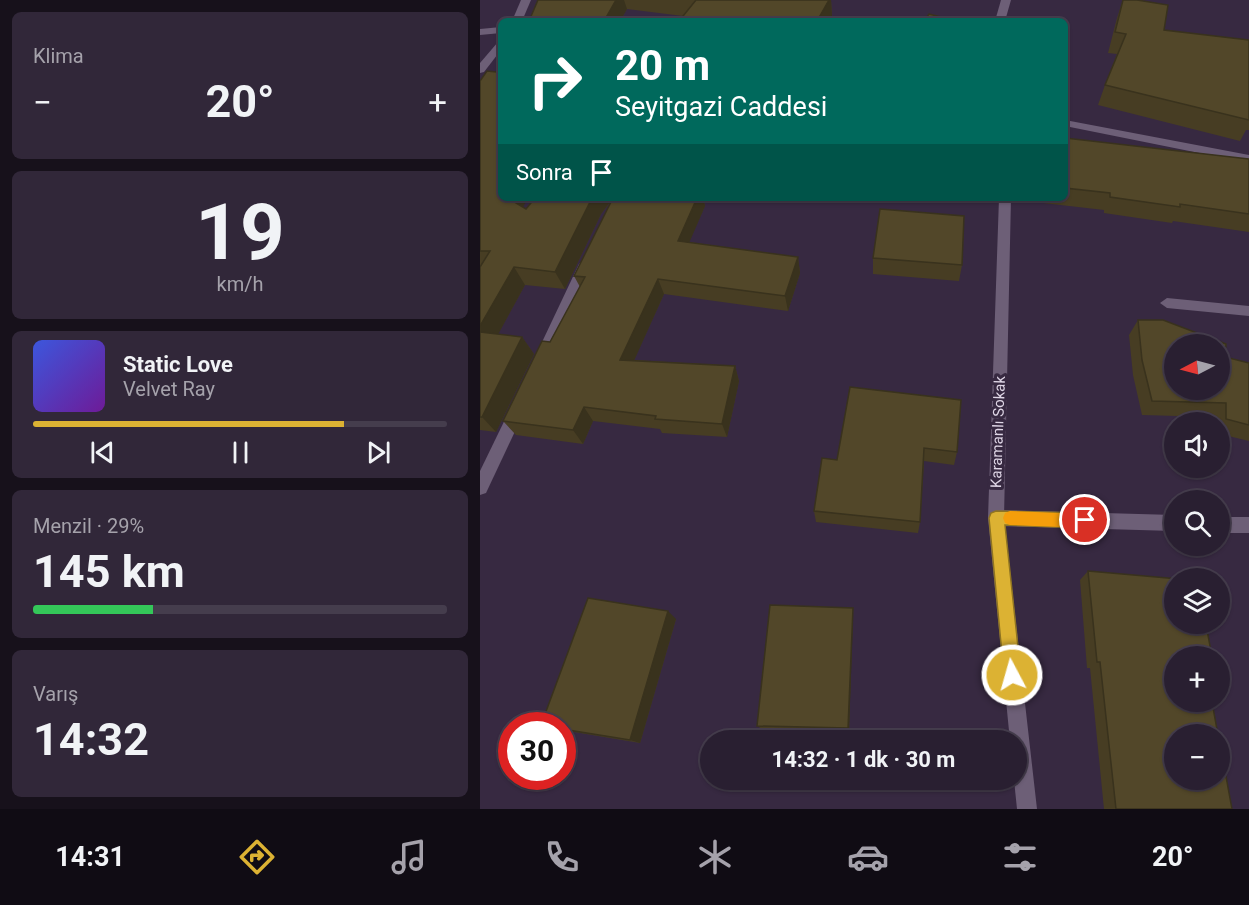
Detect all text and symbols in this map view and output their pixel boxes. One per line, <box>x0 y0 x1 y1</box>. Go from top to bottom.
text: 20 m <box>615 41 710 90</box>
icon: right <box>516 42 594 120</box>
text: Klima <box>33 44 84 68</box>
text: 20° <box>205 75 275 128</box>
text: − <box>33 83 52 122</box>
text: + <box>428 83 447 122</box>
text: Seyitgazi Caddesi <box>615 91 827 123</box>
icon: arrive <box>585 156 618 189</box>
text: Sonra <box>516 160 573 185</box>
text: 19 <box>195 187 285 278</box>
text: km/h <box>217 272 263 296</box>
north arrow <box>1164 334 1230 400</box>
map controls <box>1164 334 1230 790</box>
text: Static Love <box>123 352 233 377</box>
street label: Karamanlı Sokak <box>987 375 1009 488</box>
text: Velvet Ray <box>123 377 215 401</box>
button: sound <box>1164 412 1230 478</box>
icon: previous <box>86 436 119 469</box>
icon: pause <box>224 436 257 469</box>
icon: next <box>362 436 395 469</box>
button: search <box>1164 490 1230 556</box>
pin <box>1059 494 1110 545</box>
icon: arrive <box>1068 503 1101 536</box>
text: Menzil · 29% <box>33 514 144 538</box>
text: 145 km <box>33 545 185 598</box>
button: layers <box>1164 568 1230 634</box>
position arrow <box>980 643 1044 707</box>
button: + <box>1164 646 1230 712</box>
text: Varış <box>33 682 78 706</box>
speed limit sign: 30 <box>498 712 576 790</box>
text: 14:32 <box>33 713 149 766</box>
button: − <box>1164 724 1230 790</box>
text: 14:32 · 1 dk · 30 m <box>772 747 955 772</box>
icon: directions <box>236 836 278 878</box>
icon: music <box>388 836 430 878</box>
icon: phone <box>541 836 583 878</box>
icon: climate <box>694 836 736 878</box>
icon: car <box>847 836 889 878</box>
icon: filters <box>999 836 1041 878</box>
text: 14:31 <box>55 841 125 873</box>
text: 20° <box>1152 841 1194 873</box>

